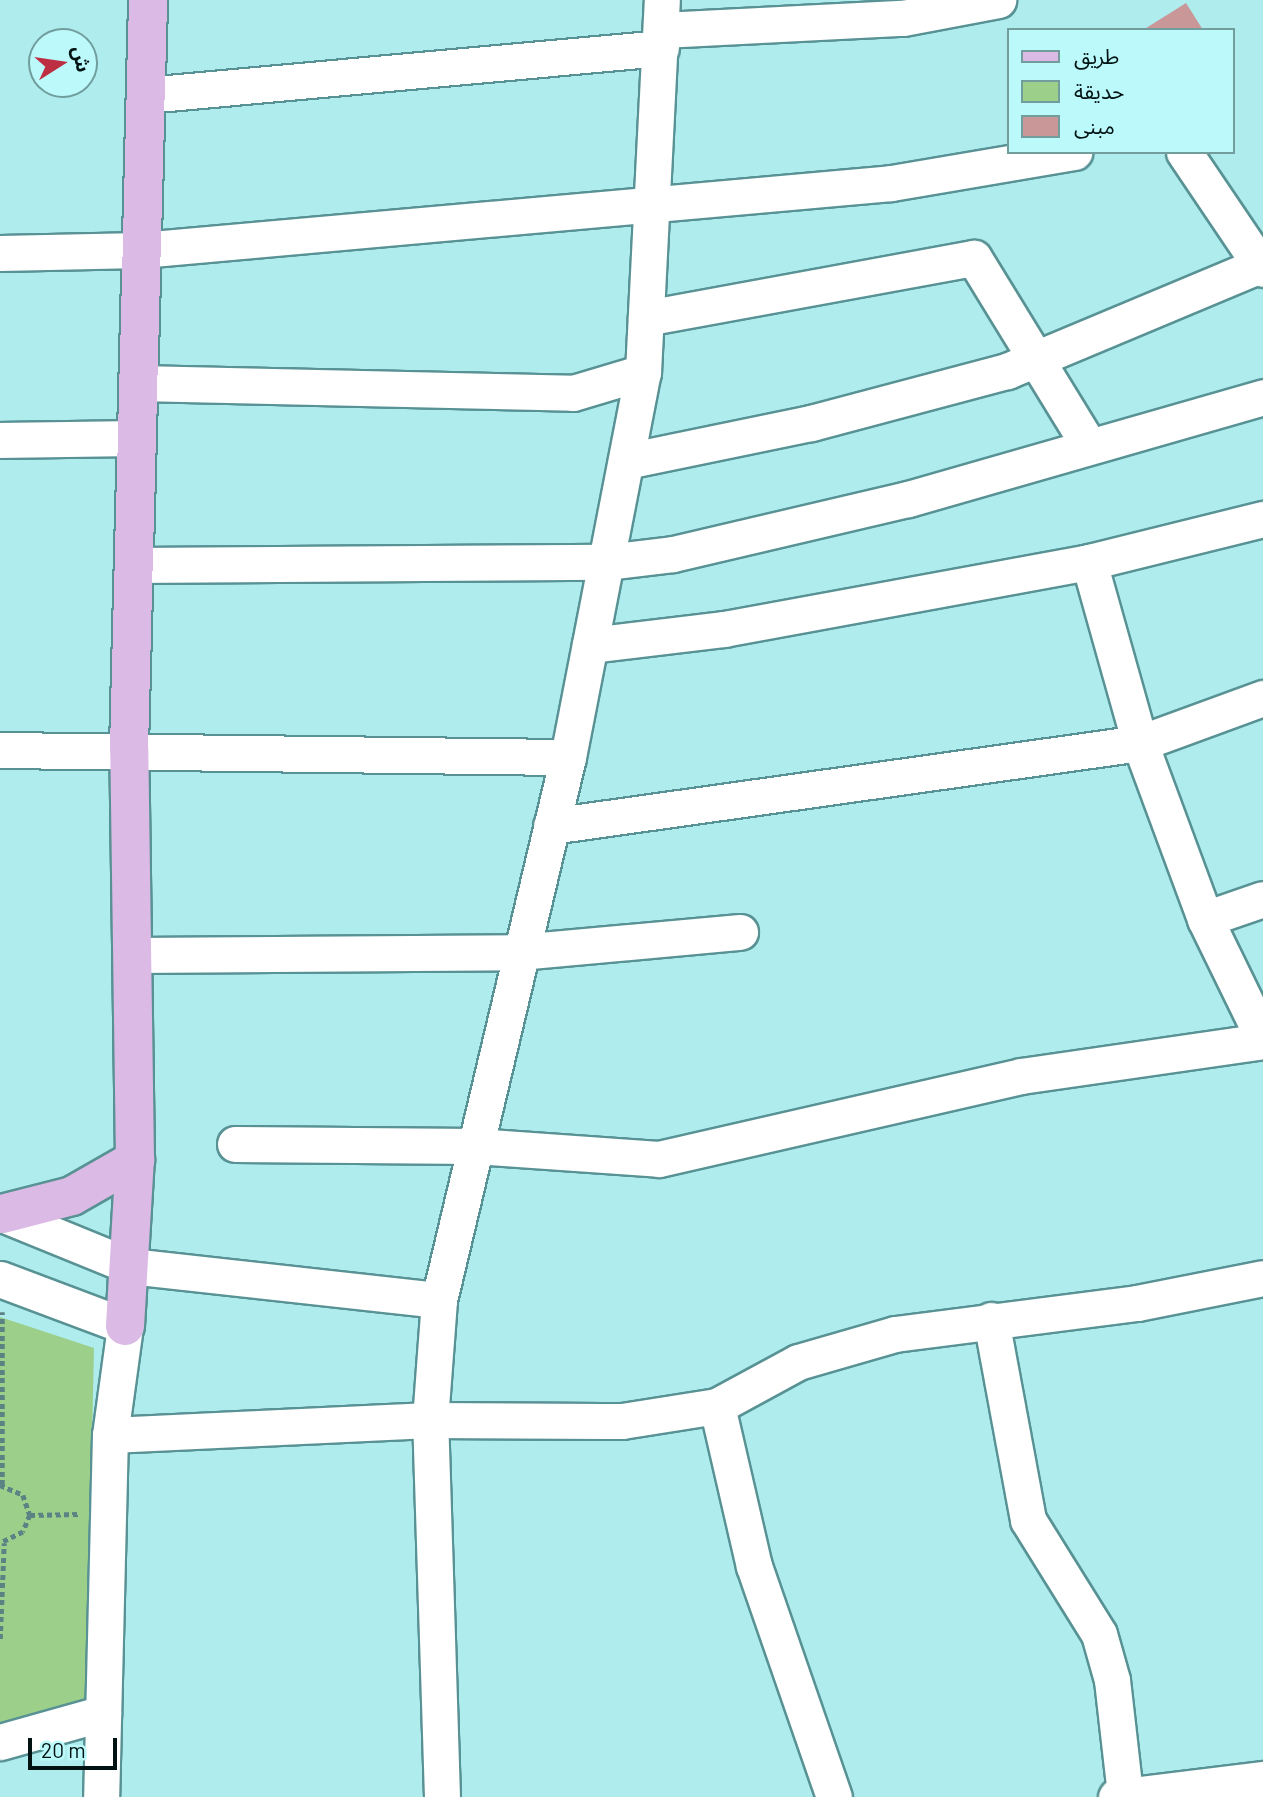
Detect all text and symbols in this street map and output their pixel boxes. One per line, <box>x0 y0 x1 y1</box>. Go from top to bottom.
north arrow <box>28 28 98 98</box>
legend <box>1007 28 1235 154</box>
text: طريق <box>1074 43 1119 68</box>
text: ش <box>68 44 96 74</box>
text: حديقة <box>1074 78 1124 103</box>
text: مبنى <box>1074 113 1115 138</box>
scale bar <box>32 1724 121 1768</box>
text: 20 m <box>41 1737 86 1762</box>

